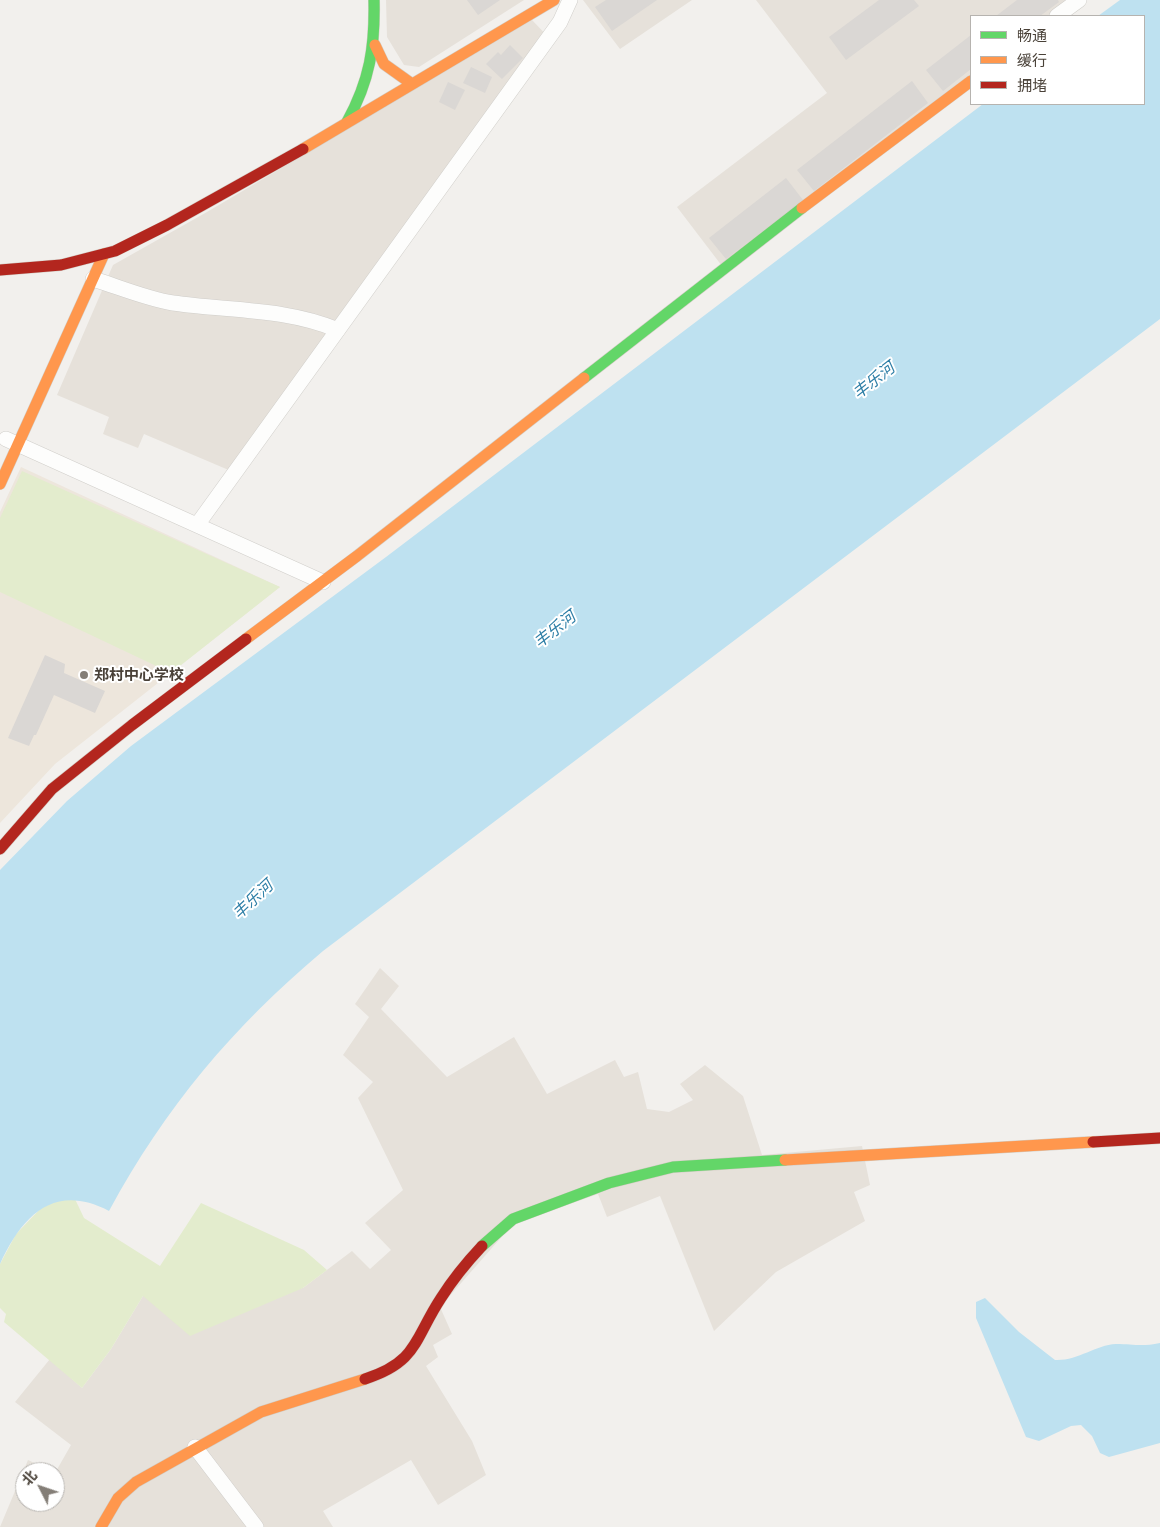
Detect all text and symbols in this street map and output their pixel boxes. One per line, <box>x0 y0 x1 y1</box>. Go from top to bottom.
legend <box>970 15 1145 105</box>
text: 畅通 <box>1017 26 1047 45</box>
text: 缓行 <box>1017 51 1047 70</box>
text: 拥堵 <box>1017 76 1047 95</box>
water label: 丰乐河 <box>849 359 899 403</box>
water label: 丰乐河 <box>530 608 580 652</box>
place label: 郑村中心学校 <box>94 666 184 684</box>
marker: 郑村中心学校 <box>78 669 90 681</box>
water label: 丰乐河 <box>229 877 277 923</box>
north arrow <box>15 1462 65 1512</box>
text: 北 <box>18 1467 41 1489</box>

